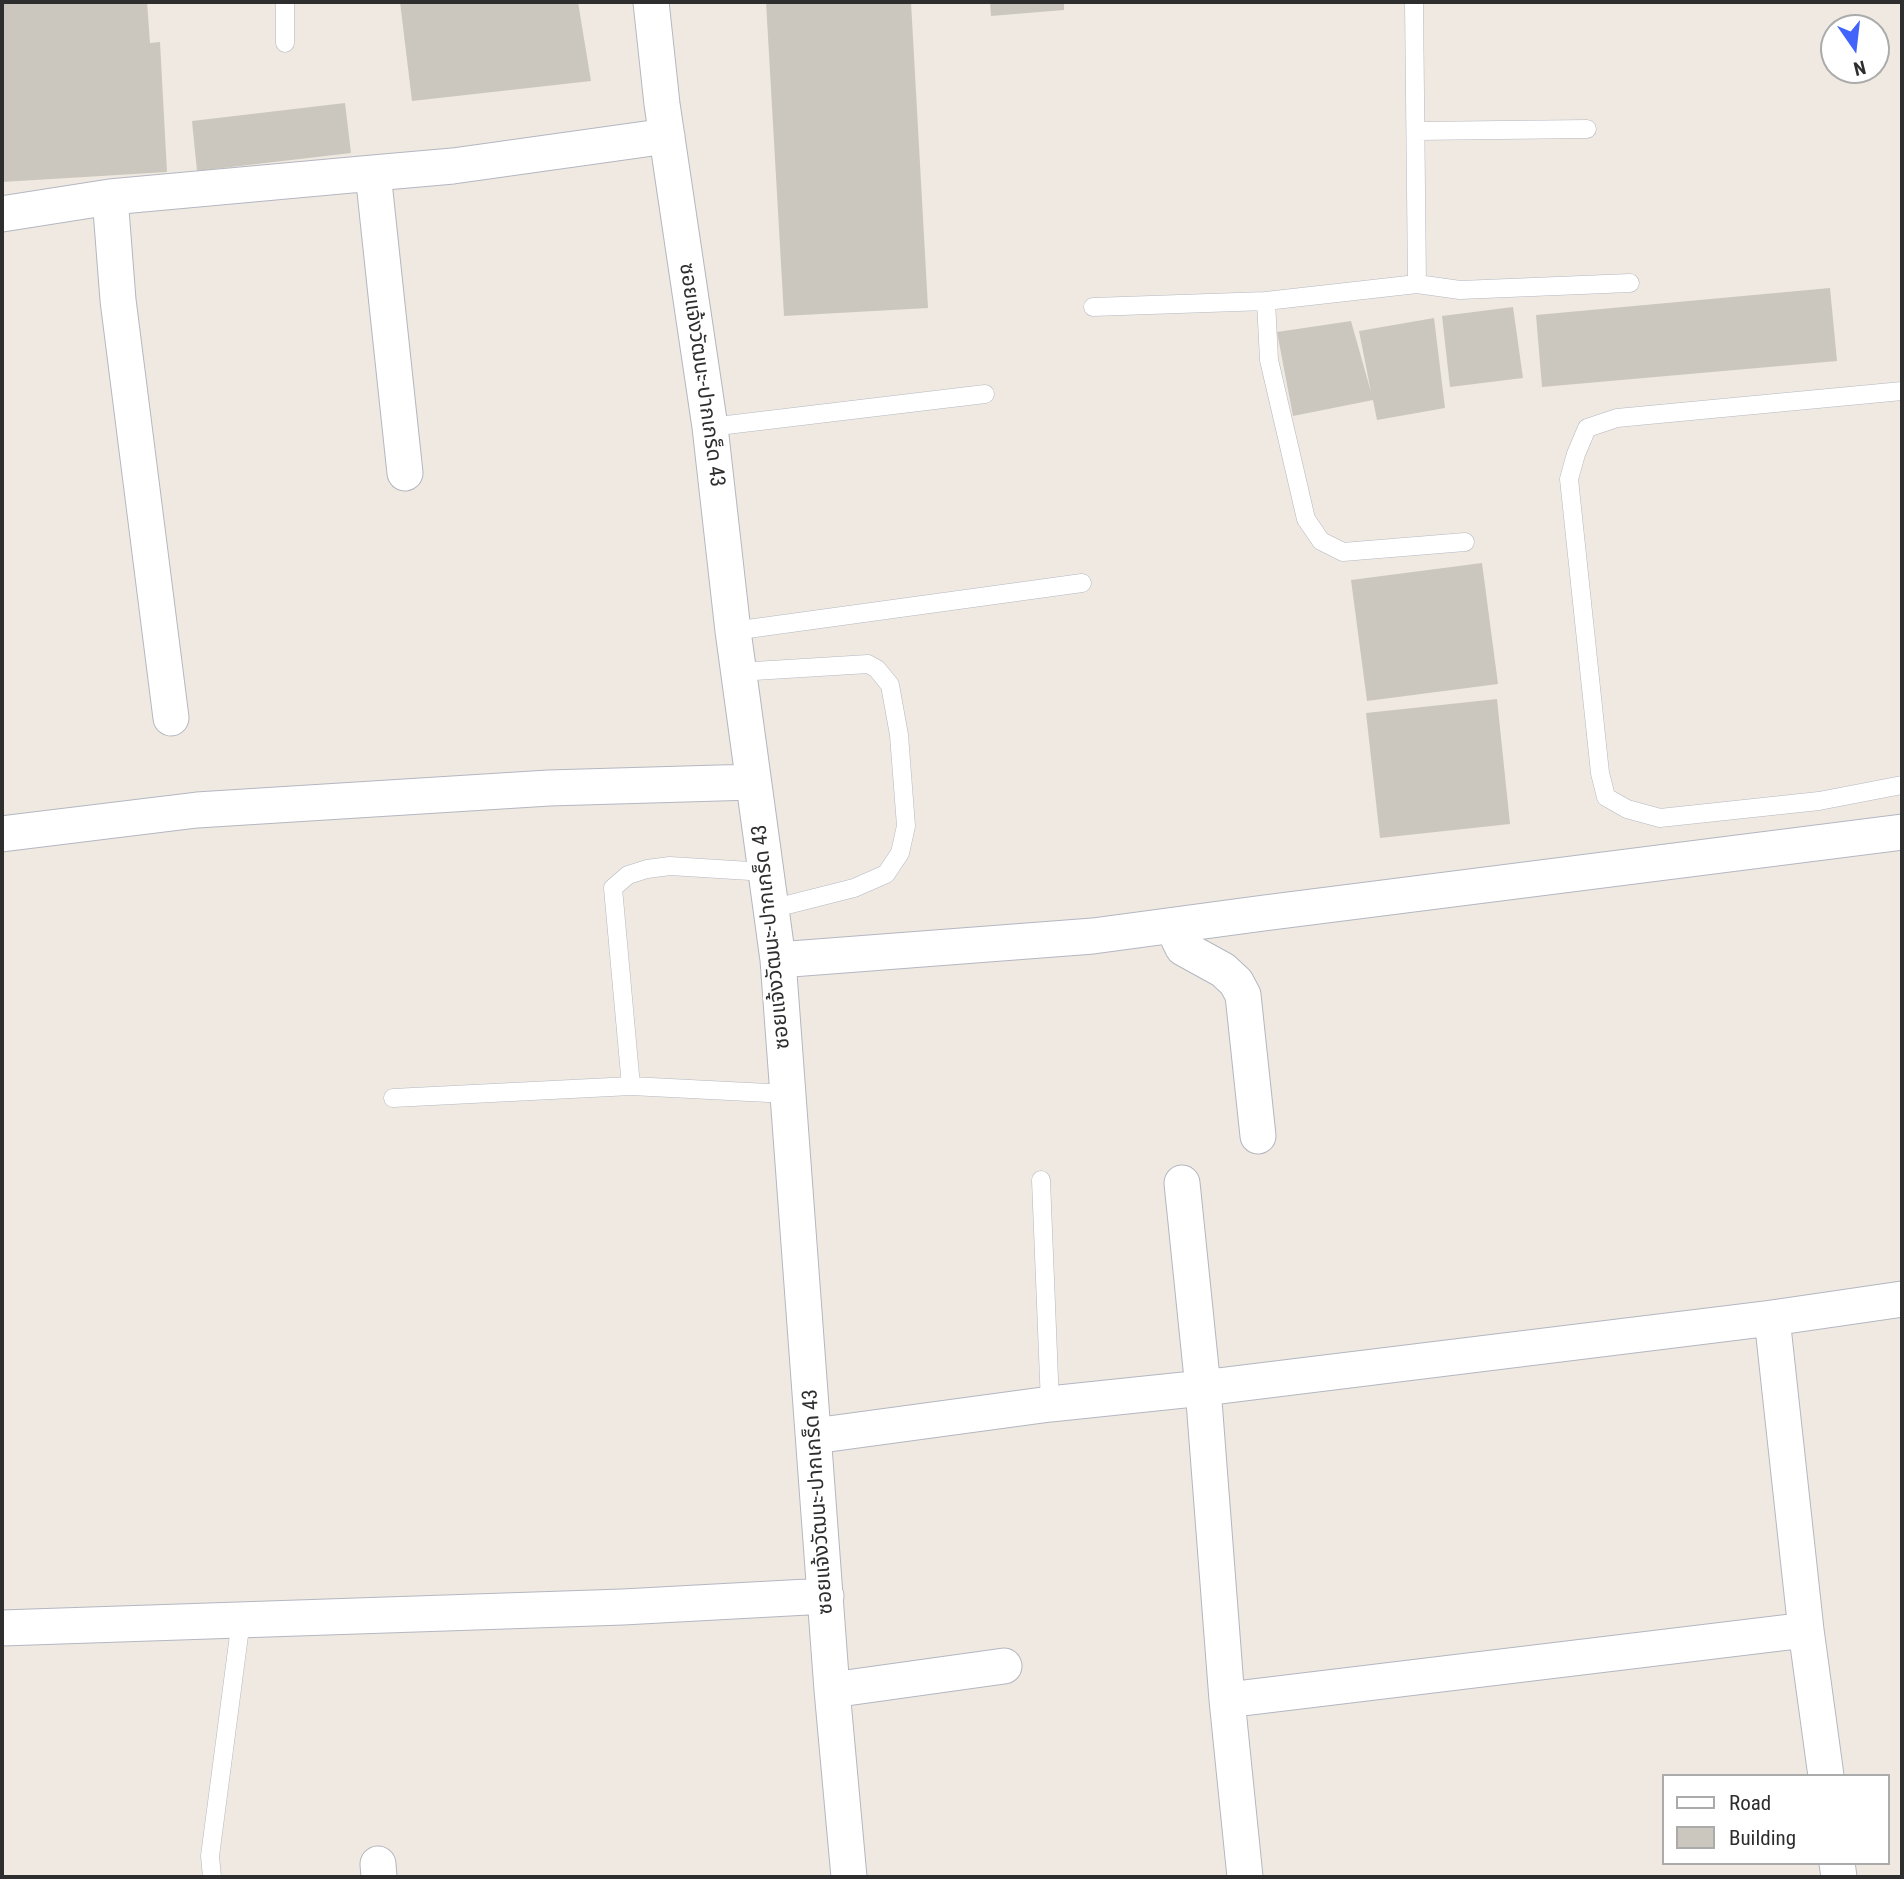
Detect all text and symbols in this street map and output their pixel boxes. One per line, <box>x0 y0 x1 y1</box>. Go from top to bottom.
north arrow <box>1820 14 1890 84</box>
text: N <box>1851 55 1868 80</box>
street label: ซอยแจ้งวัฒนะ-ปากเกร็ด 43 <box>673 261 729 489</box>
street label: ซอยแจ้งวัฒนะ-ปากเกร็ด 43 <box>748 823 796 1051</box>
street label: ซอยแจ้งวัฒนะ-ปากเกร็ด 43 <box>799 1388 839 1616</box>
legend <box>1662 1774 1890 1865</box>
text: Road <box>1729 1791 1771 1815</box>
text: Building <box>1729 1826 1796 1850</box>

